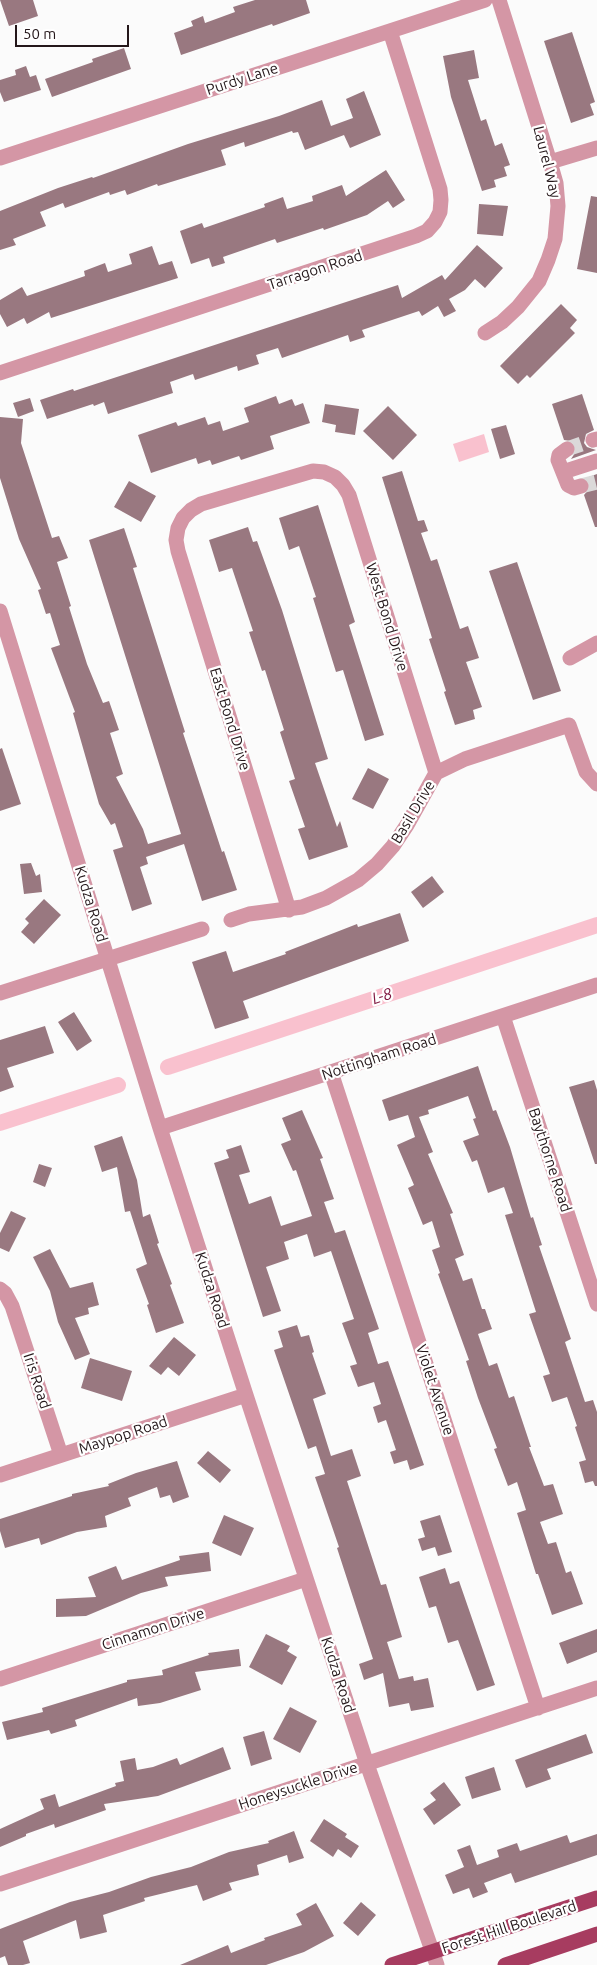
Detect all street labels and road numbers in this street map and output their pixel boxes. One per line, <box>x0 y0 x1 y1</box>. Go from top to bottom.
street label: Purdy Lane <box>204 59 280 99</box>
street label: Laurel Way <box>529 124 565 200</box>
street label: Tarragon Road <box>265 246 365 294</box>
street label: West Bond Drive <box>362 561 412 673</box>
street label: East Bond Drive <box>206 665 254 773</box>
street label: Basil Drive <box>387 777 439 847</box>
street label: Kudza Road <box>71 864 111 944</box>
street label: Nottingham Road <box>319 1030 439 1084</box>
street label: Baythorne Road <box>525 1106 575 1214</box>
street label: Kudza Road <box>191 1250 233 1330</box>
street label: Violet Avenue <box>412 1342 458 1438</box>
street label: Iris Road <box>20 1351 54 1411</box>
street label: Maypop Road <box>76 1412 170 1458</box>
street label: Cinnamon Drive <box>99 1604 207 1654</box>
street label: Kudza Road <box>317 1635 359 1715</box>
street label: Honeysuckle Drive <box>236 1758 360 1814</box>
street label: Forest Hill Boulevard <box>439 1897 579 1957</box>

